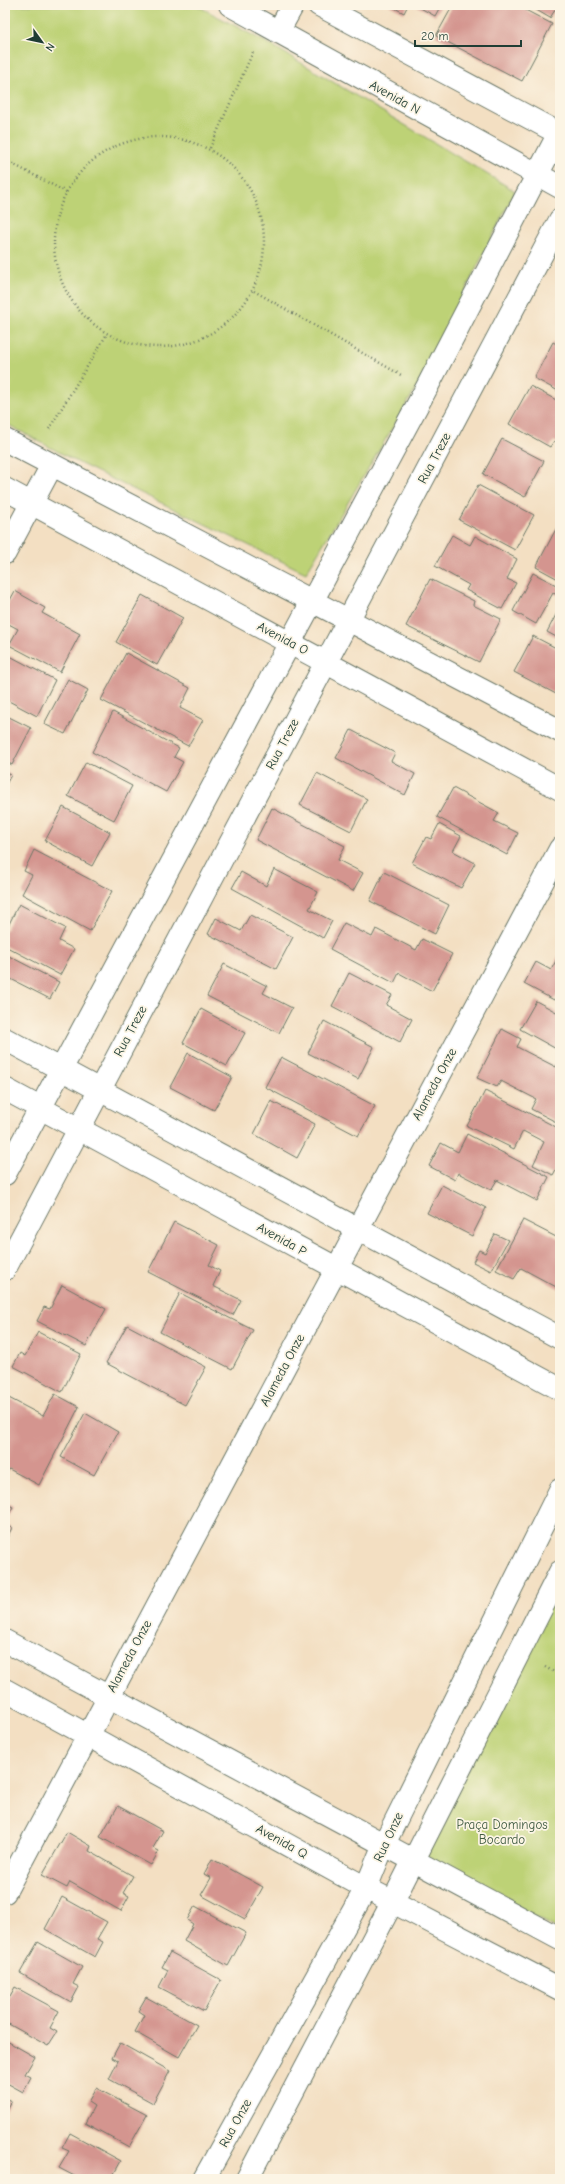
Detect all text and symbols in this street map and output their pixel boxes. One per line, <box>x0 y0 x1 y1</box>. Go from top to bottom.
north arrow <box>22 22 62 62</box>
scale bar <box>415 22 521 48</box>
text: 20 m <box>421 29 449 43</box>
text: N <box>43 41 57 54</box>
street label: Avenida N <box>367 77 423 117</box>
street label: Rua Treze <box>414 430 454 486</box>
street label: Avenida O <box>255 618 311 658</box>
street label: Rua Treze <box>262 716 302 772</box>
street label: Rua Treze <box>110 1003 150 1059</box>
street label: Alameda Onze <box>409 1045 460 1123</box>
street label: Avenida P <box>254 1219 310 1259</box>
street label: Alameda Onze <box>257 1331 308 1409</box>
street label: Alameda Onze <box>104 1617 155 1695</box>
street label: Rua Onze <box>370 1809 406 1864</box>
park label: Praça Domingos Bocardo <box>456 1817 548 1847</box>
street label: Avenida Q <box>254 1821 310 1861</box>
street label: Rua Onze <box>216 2096 255 2150</box>

